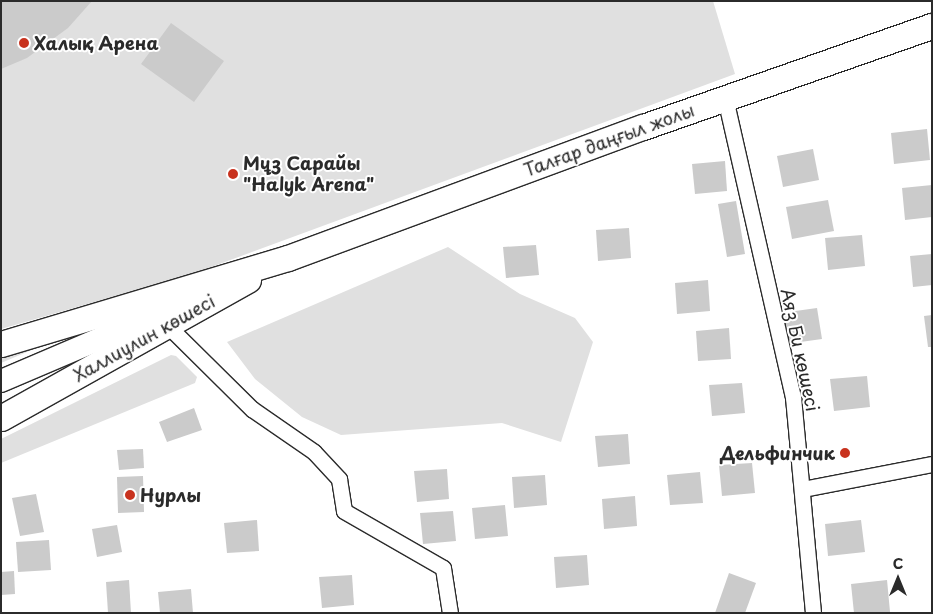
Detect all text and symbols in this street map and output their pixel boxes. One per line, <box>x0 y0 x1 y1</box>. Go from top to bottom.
place label: Халық Арена <box>34 32 159 54</box>
marker: Халық Арена <box>18 37 30 49</box>
street label: Талғар даңғыл жолы <box>519 99 699 181</box>
place label: Мұз Сарайы "Halyk Arena" <box>243 153 376 195</box>
marker: Мұз Сарайы "Halyk Arena" <box>227 168 239 180</box>
street label: Аяз Би көшесі <box>776 286 824 414</box>
street label: Халлиулин көшесі <box>69 290 219 386</box>
place label: Дельфинчик <box>720 442 835 464</box>
marker: Дельфинчик <box>839 447 851 459</box>
place label: Нурлы <box>140 484 201 506</box>
marker: Нурлы <box>124 489 136 501</box>
text: С <box>893 553 903 574</box>
north arrow <box>873 554 923 604</box>

